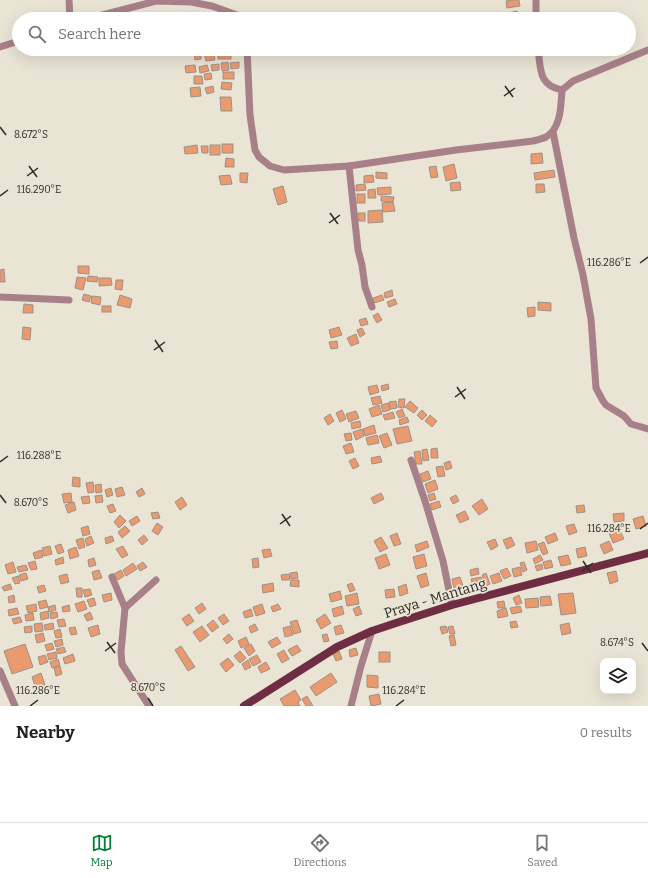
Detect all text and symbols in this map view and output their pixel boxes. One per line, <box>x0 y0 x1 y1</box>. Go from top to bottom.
search box <box>12 12 636 56</box>
icon: search <box>26 23 48 45</box>
text: Search here <box>58 25 141 43</box>
text: 8.672°S <box>14 129 48 141</box>
text: 116.290°E <box>17 184 61 196</box>
text: 116.286°E <box>587 257 631 269</box>
text: 116.288°E <box>17 450 61 462</box>
text: 8.670°S <box>14 497 48 509</box>
text: 116.284°E <box>587 523 631 535</box>
street label: Praya - Mantang <box>382 575 488 622</box>
text: 8.674°S <box>600 637 634 649</box>
map controls <box>600 658 636 694</box>
button: layers <box>600 658 636 694</box>
text: 8.670°S <box>131 682 165 694</box>
text: 116.286°E <box>16 685 60 697</box>
text: 116.284°E <box>382 685 426 697</box>
text: Nearby <box>16 722 75 743</box>
text: 0 results <box>580 725 632 740</box>
tab: Map <box>90 832 113 869</box>
tab: Directions <box>294 832 346 869</box>
tab: Saved <box>527 832 558 869</box>

